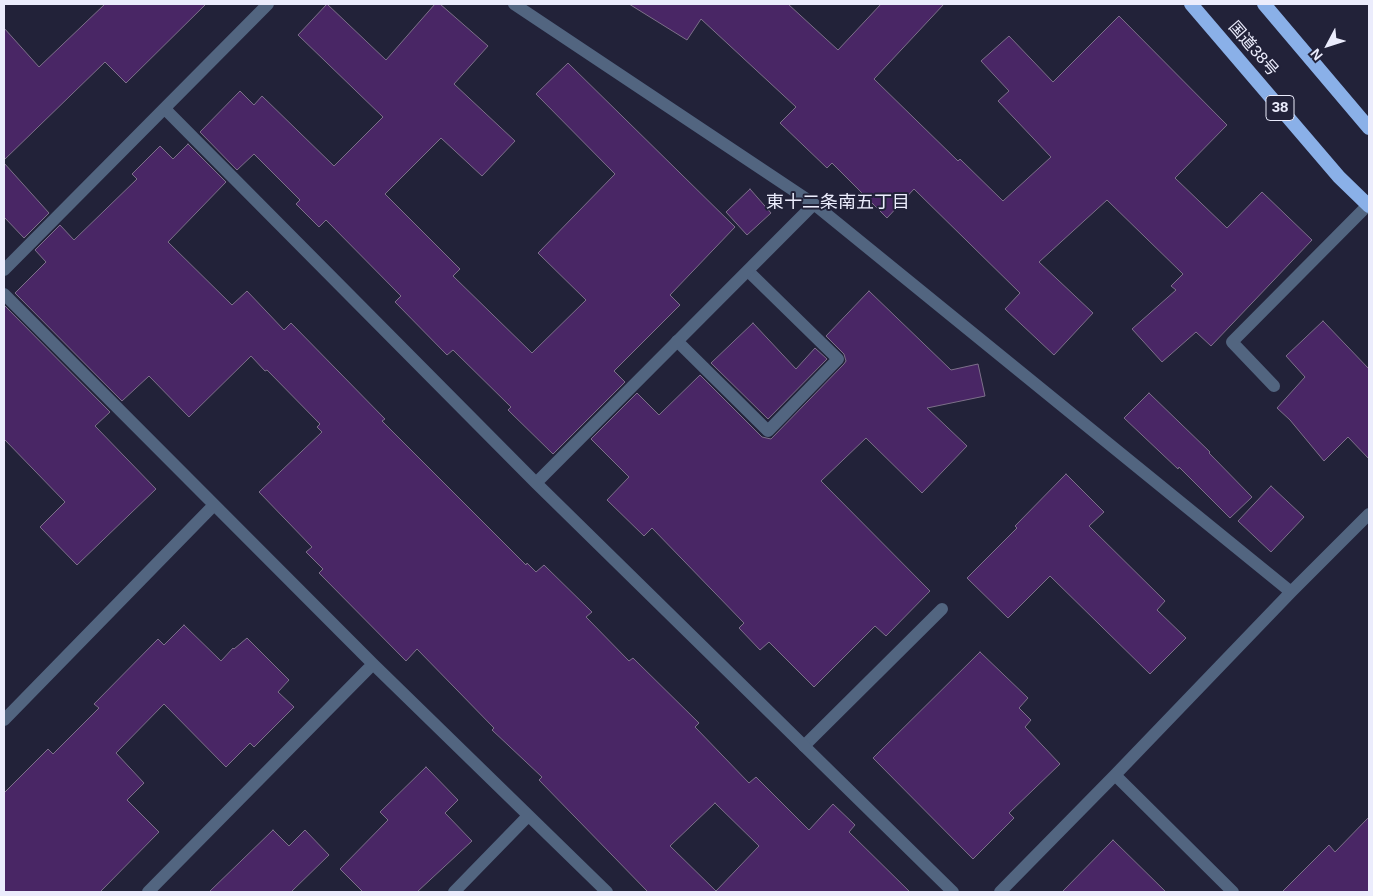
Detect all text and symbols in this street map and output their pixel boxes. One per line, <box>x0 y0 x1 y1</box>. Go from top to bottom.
street label: 国道38号 <box>1224 18 1282 80</box>
north arrow <box>1303 20 1353 70</box>
text: N <box>1307 46 1326 64</box>
road number: 38 <box>1266 96 1294 120</box>
district label: 東十二条南五丁目 <box>766 192 910 214</box>

